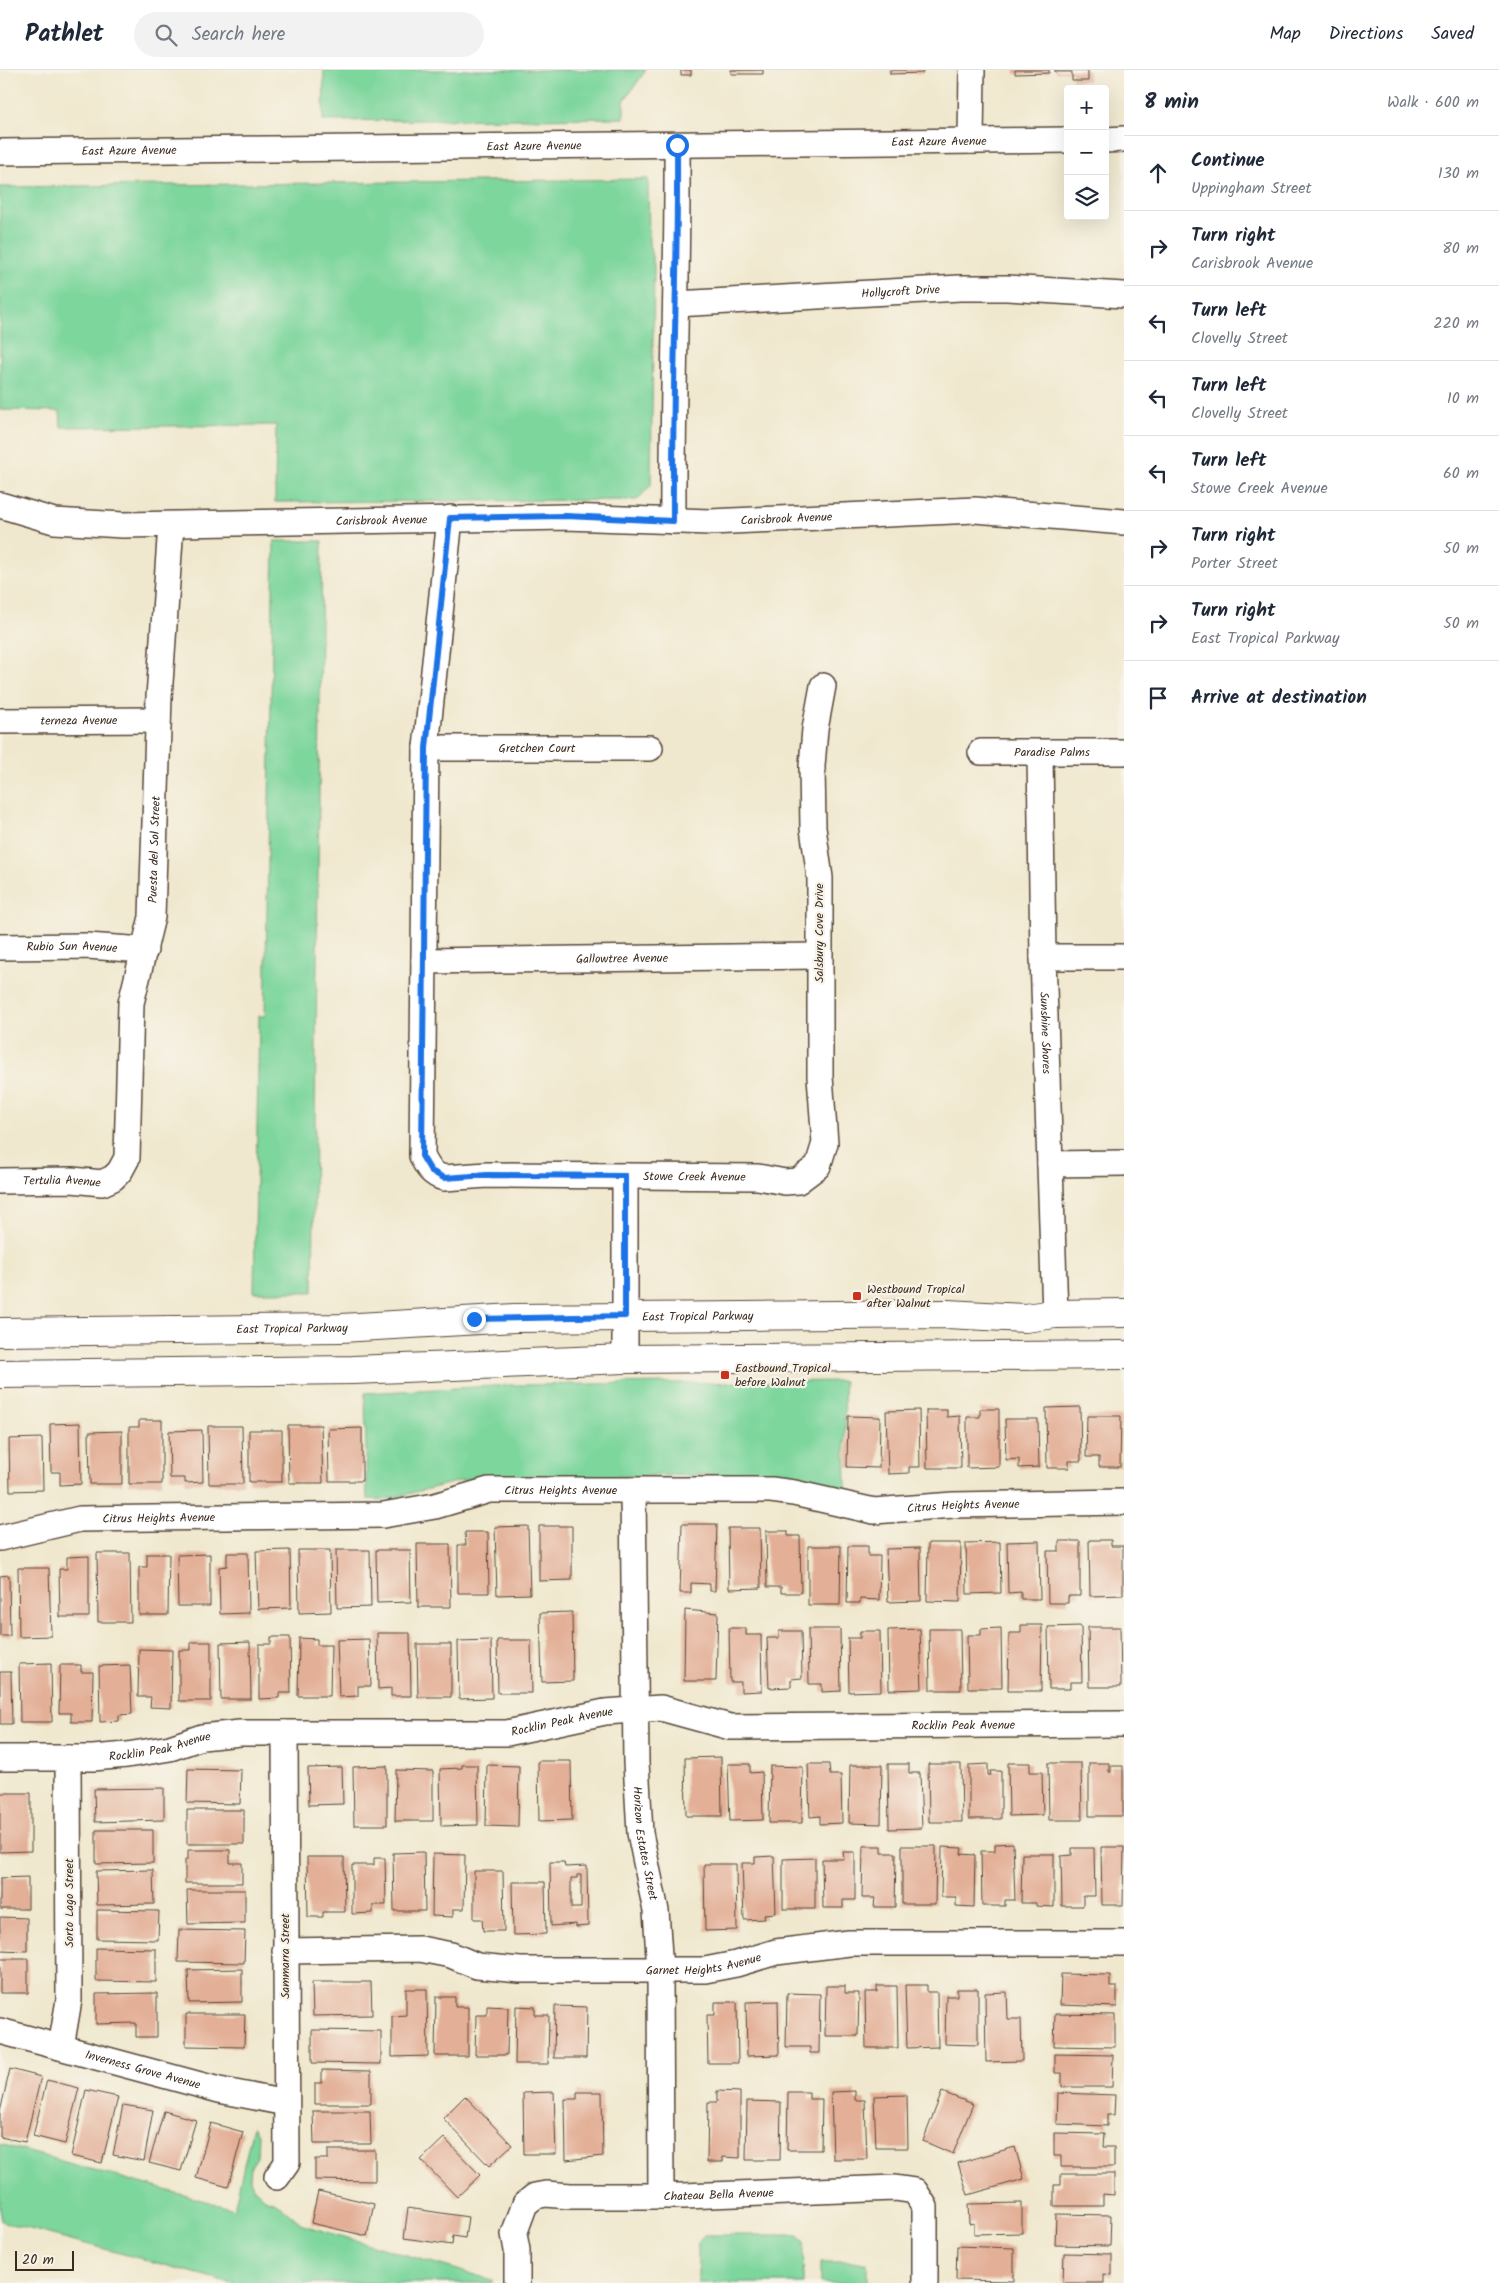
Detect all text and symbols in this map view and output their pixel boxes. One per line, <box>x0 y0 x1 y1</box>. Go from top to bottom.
search box <box>134 12 484 57</box>
text: Pathlet <box>25 15 104 54</box>
text: Search here <box>192 20 285 50</box>
text: Map <box>1269 20 1301 49</box>
text: Directions <box>1329 20 1403 49</box>
text: Saved <box>1431 20 1474 49</box>
icon: search <box>152 21 180 49</box>
map controls <box>1064 85 1109 220</box>
button: + <box>1064 85 1109 130</box>
text: 8 min <box>1144 86 1199 119</box>
text: Walk · 600 m <box>1387 90 1479 115</box>
button: − <box>1064 130 1109 175</box>
street label: East Azure Avenue <box>891 131 987 151</box>
route start <box>666 134 689 157</box>
street label: East Azure Avenue <box>486 136 582 156</box>
street label: East Azure Avenue <box>81 141 177 161</box>
text: Continue <box>1191 146 1264 176</box>
icon: ahead <box>1144 159 1172 187</box>
text: 130 m <box>1438 161 1479 186</box>
button: layers <box>1064 175 1109 220</box>
text: Uppingham Street <box>1191 176 1312 201</box>
text: Turn right <box>1191 221 1276 251</box>
icon: right <box>1144 234 1172 262</box>
text: 80 m <box>1442 236 1479 261</box>
text: Carisbrook Avenue <box>1191 251 1313 276</box>
street label: Hollycroft Drive <box>861 280 941 303</box>
text: Turn left <box>1191 296 1266 326</box>
icon: left <box>1144 309 1172 337</box>
text: 220 m <box>1433 311 1479 336</box>
text: Clovelly Street <box>1191 326 1288 351</box>
text: Turn left <box>1191 371 1266 401</box>
icon: left <box>1144 384 1172 412</box>
text: 10 m <box>1447 386 1479 411</box>
text: Clovelly Street <box>1191 401 1288 426</box>
text: Turn left <box>1191 446 1266 476</box>
icon: left <box>1144 459 1172 487</box>
text: 60 m <box>1443 461 1479 486</box>
text: Stowe Creek Avenue <box>1191 476 1328 501</box>
street label: Carisbrook Avenue <box>740 507 833 530</box>
street label: Carisbrook Avenue <box>335 510 428 531</box>
text: Turn right <box>1191 521 1276 551</box>
icon: right <box>1144 534 1172 562</box>
text: 50 m <box>1443 536 1479 561</box>
text: Porter Street <box>1191 551 1278 576</box>
text: Turn right <box>1191 596 1276 626</box>
icon: right <box>1144 609 1172 637</box>
text: 50 m <box>1443 611 1479 636</box>
text: East Tropical Parkway <box>1191 626 1340 651</box>
text: Arrive at destination <box>1191 683 1367 713</box>
icon: arrive <box>1144 684 1172 712</box>
street label: terneza Avenue <box>40 711 118 730</box>
street label: Gretchen Court <box>499 739 576 758</box>
street label: Paradise Palms <box>1014 743 1090 762</box>
street label: Puesta del Sol Street <box>143 795 165 903</box>
street label: Salsbury Cove Drive <box>810 883 829 983</box>
street label: Rubio Sun Avenue <box>26 936 119 958</box>
street label: Gallowtree Avenue <box>576 948 669 969</box>
street label: Sunshine Shores <box>1035 991 1056 1074</box>
street label: Stowe Creek Avenue <box>643 1167 746 1186</box>
street label: Tertulia Avenue <box>23 1170 102 1192</box>
place label: Westbound Tropical after Walnut <box>867 1280 965 1313</box>
marker: Westbound Tropical after Walnut <box>851 1290 863 1302</box>
street label: East Tropical Parkway <box>642 1306 754 1326</box>
route end <box>463 1308 486 1331</box>
street label: East Tropical Parkway <box>236 1318 349 1339</box>
place label: Eastbound Tropical before Walnut <box>735 1359 830 1392</box>
marker: Eastbound Tropical before Walnut <box>719 1369 731 1381</box>
street label: Citrus Heights Avenue <box>504 1481 618 1500</box>
street label: Citrus Heights Avenue <box>906 1494 1020 1518</box>
street label: Citrus Heights Avenue <box>102 1508 216 1528</box>
street label: Rocklin Peak Avenue <box>509 1702 614 1741</box>
street label: Rocklin Peak Avenue <box>911 1715 1016 1735</box>
street label: Rocklin Peak Avenue <box>108 1727 212 1766</box>
street label: Horizon Estates Street <box>628 1786 663 1902</box>
street label: Sorto Lago Street <box>60 1858 79 1948</box>
street label: Sammarra Street <box>276 1913 295 1999</box>
street label: Garnet Heights Avenue <box>646 1947 764 1980</box>
street label: Inverness Grove Avenue <box>83 2045 203 2094</box>
street label: Chateau Bella Avenue <box>664 2183 775 2206</box>
scale bar <box>15 2248 74 2271</box>
text: 20 m <box>22 2249 54 2271</box>

